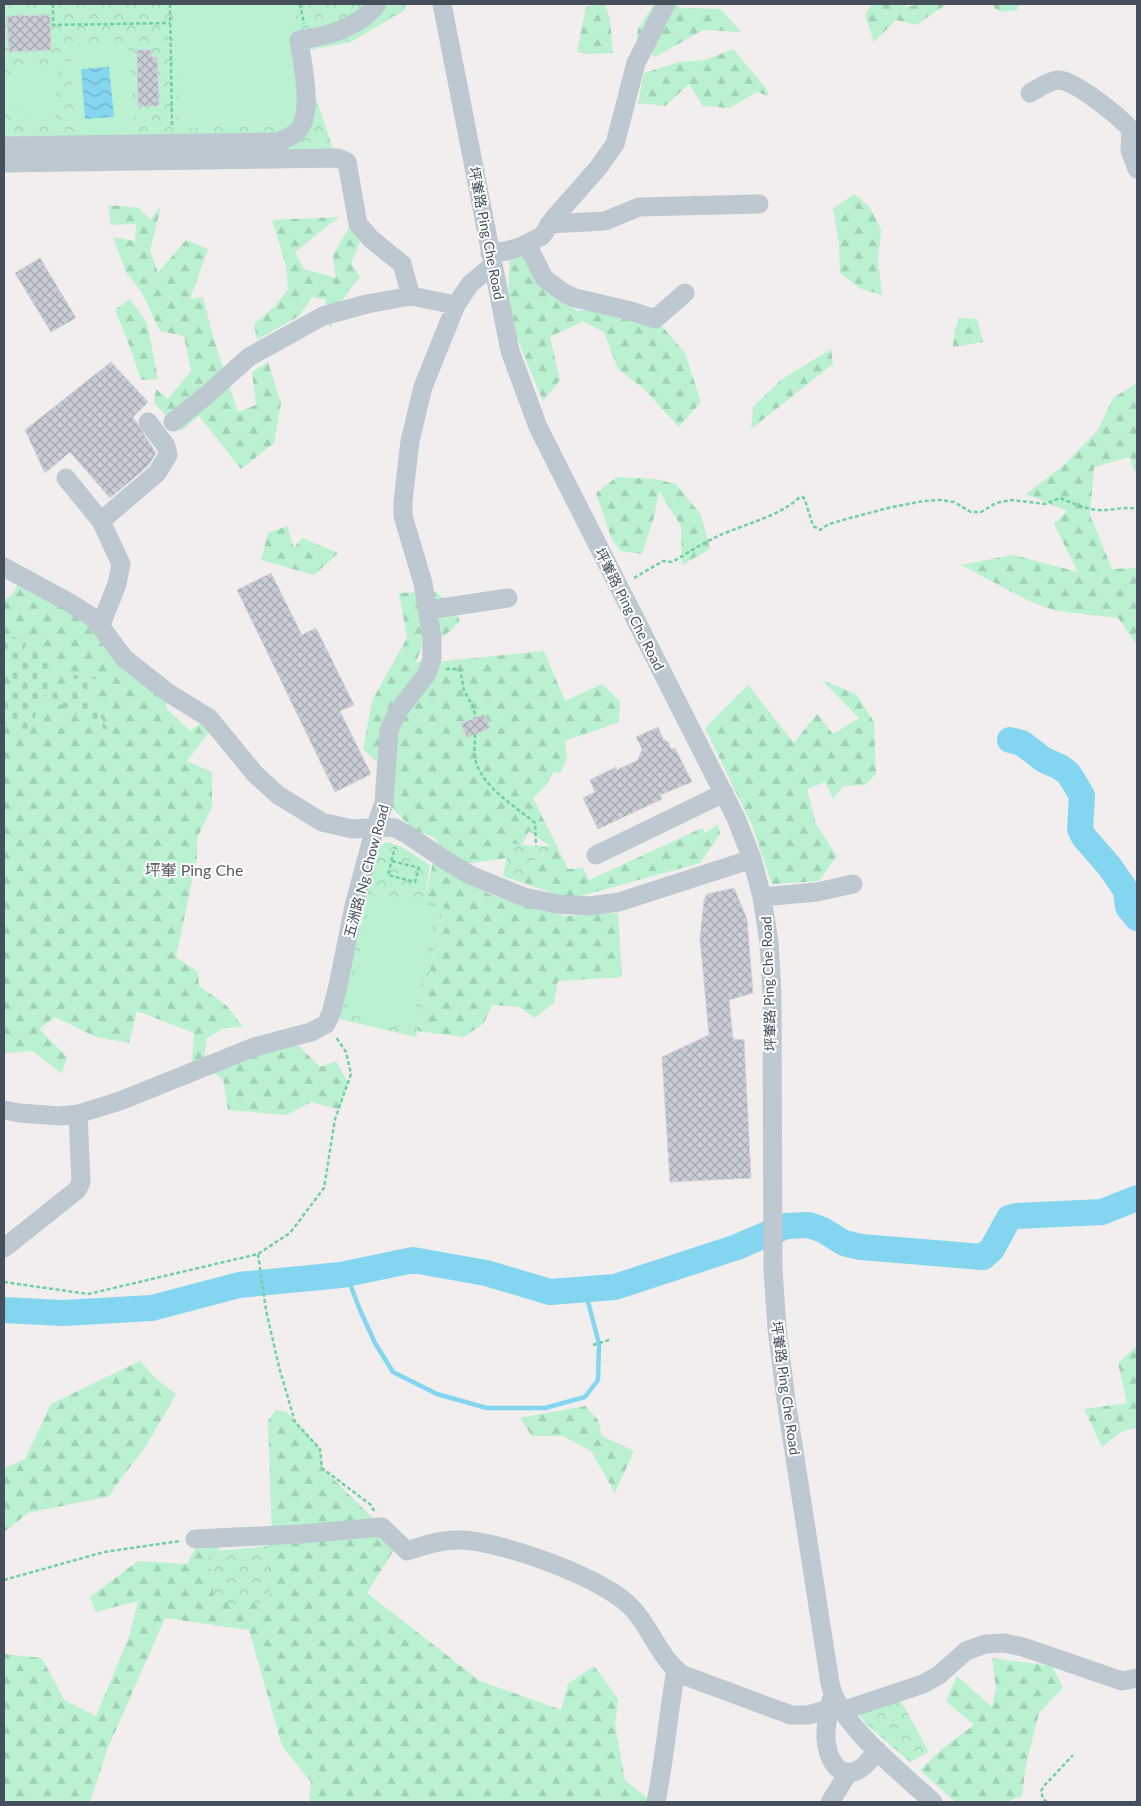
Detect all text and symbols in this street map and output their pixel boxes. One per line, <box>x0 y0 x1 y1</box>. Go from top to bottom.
street label: 坪輋路 Ping Che Road <box>466 165 508 301</box>
street label: 坪輋路 Ping Che Road <box>592 545 668 673</box>
street label: 五洲路 Ng Chow Road <box>340 803 392 939</box>
district label: 坪輋 Ping Che <box>145 860 243 879</box>
street label: 坪輋路 Ping Che Road <box>757 916 779 1052</box>
street label: 坪輋路 Ping Che Road <box>768 1320 804 1456</box>

